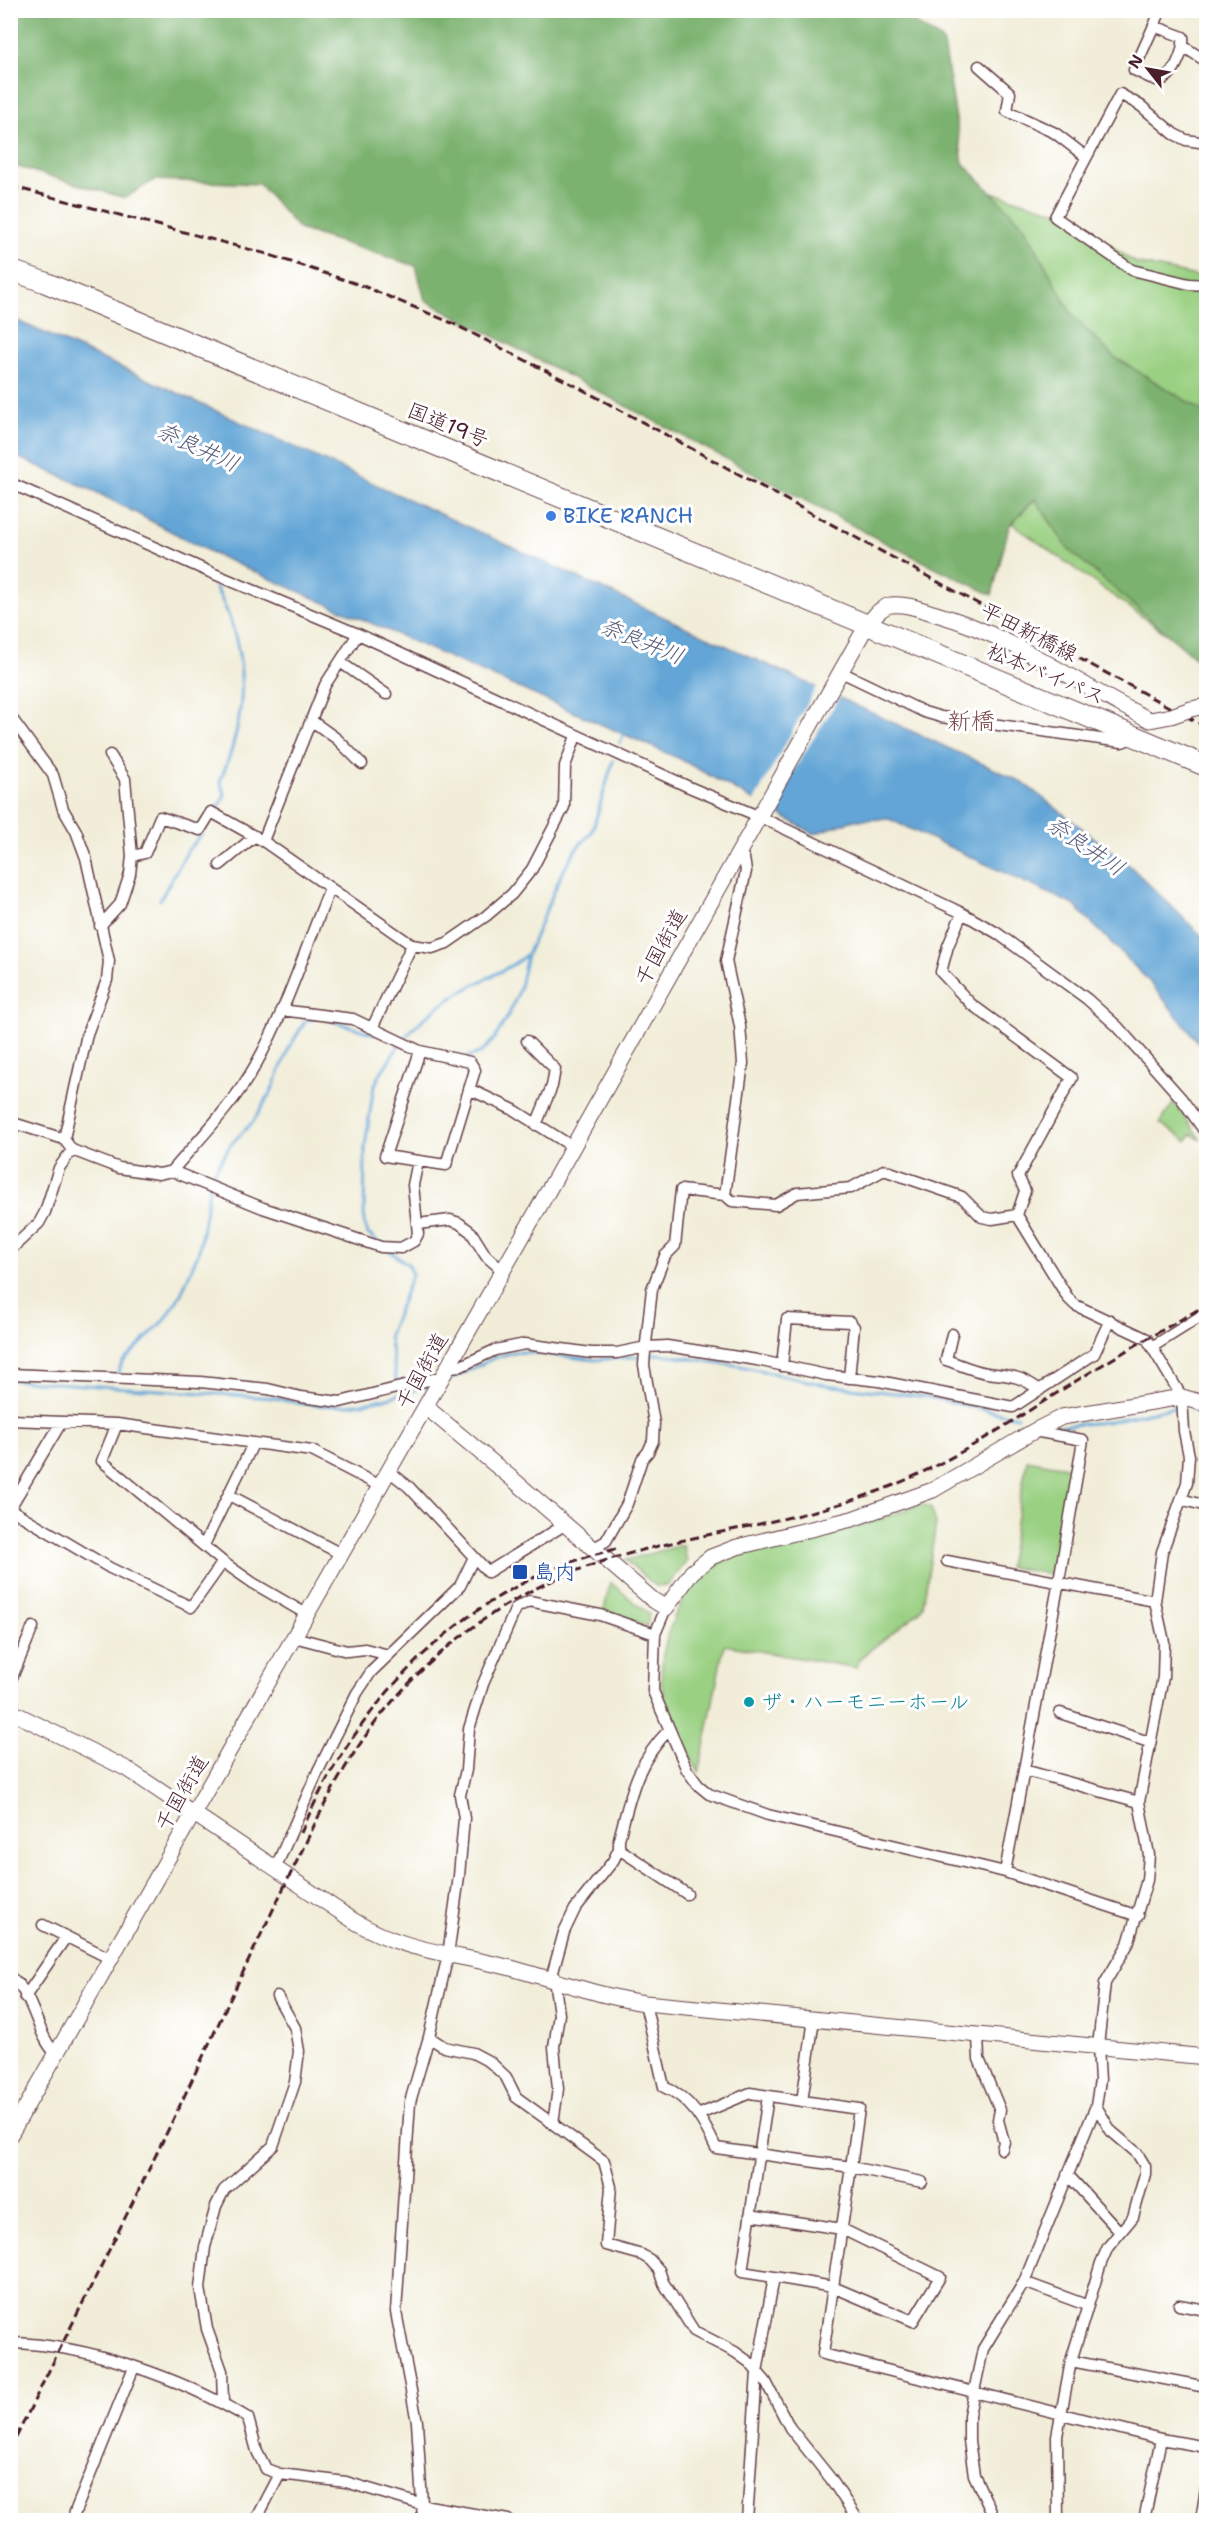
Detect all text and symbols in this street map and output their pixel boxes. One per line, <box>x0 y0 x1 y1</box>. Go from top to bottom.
north arrow <box>1118 39 1178 99</box>
text: N <box>1123 51 1148 72</box>
street label: 国道19号 <box>403 396 493 454</box>
water label: 奈良井川 <box>152 415 244 479</box>
place label: BIKE RANCH <box>563 502 693 530</box>
marker: BIKE RANCH <box>544 509 558 523</box>
street label: 平田新橋線 <box>976 596 1082 668</box>
water label: 奈良井川 <box>596 611 688 671</box>
street label: 松本バイパス <box>983 637 1109 711</box>
district label: 新橋 <box>947 705 995 737</box>
water label: 奈良井川 <box>1041 809 1131 883</box>
street label: 千国街道 <box>628 903 694 991</box>
street label: 千国街道 <box>389 1327 455 1415</box>
place label: 島内 <box>534 1558 576 1586</box>
marker: 島内 <box>511 1563 529 1581</box>
place label: ザ・ハーモニーホール <box>761 1688 969 1716</box>
marker: ザ・ハーモニーホール <box>742 1695 756 1709</box>
street label: 千国街道 <box>149 1750 215 1836</box>

